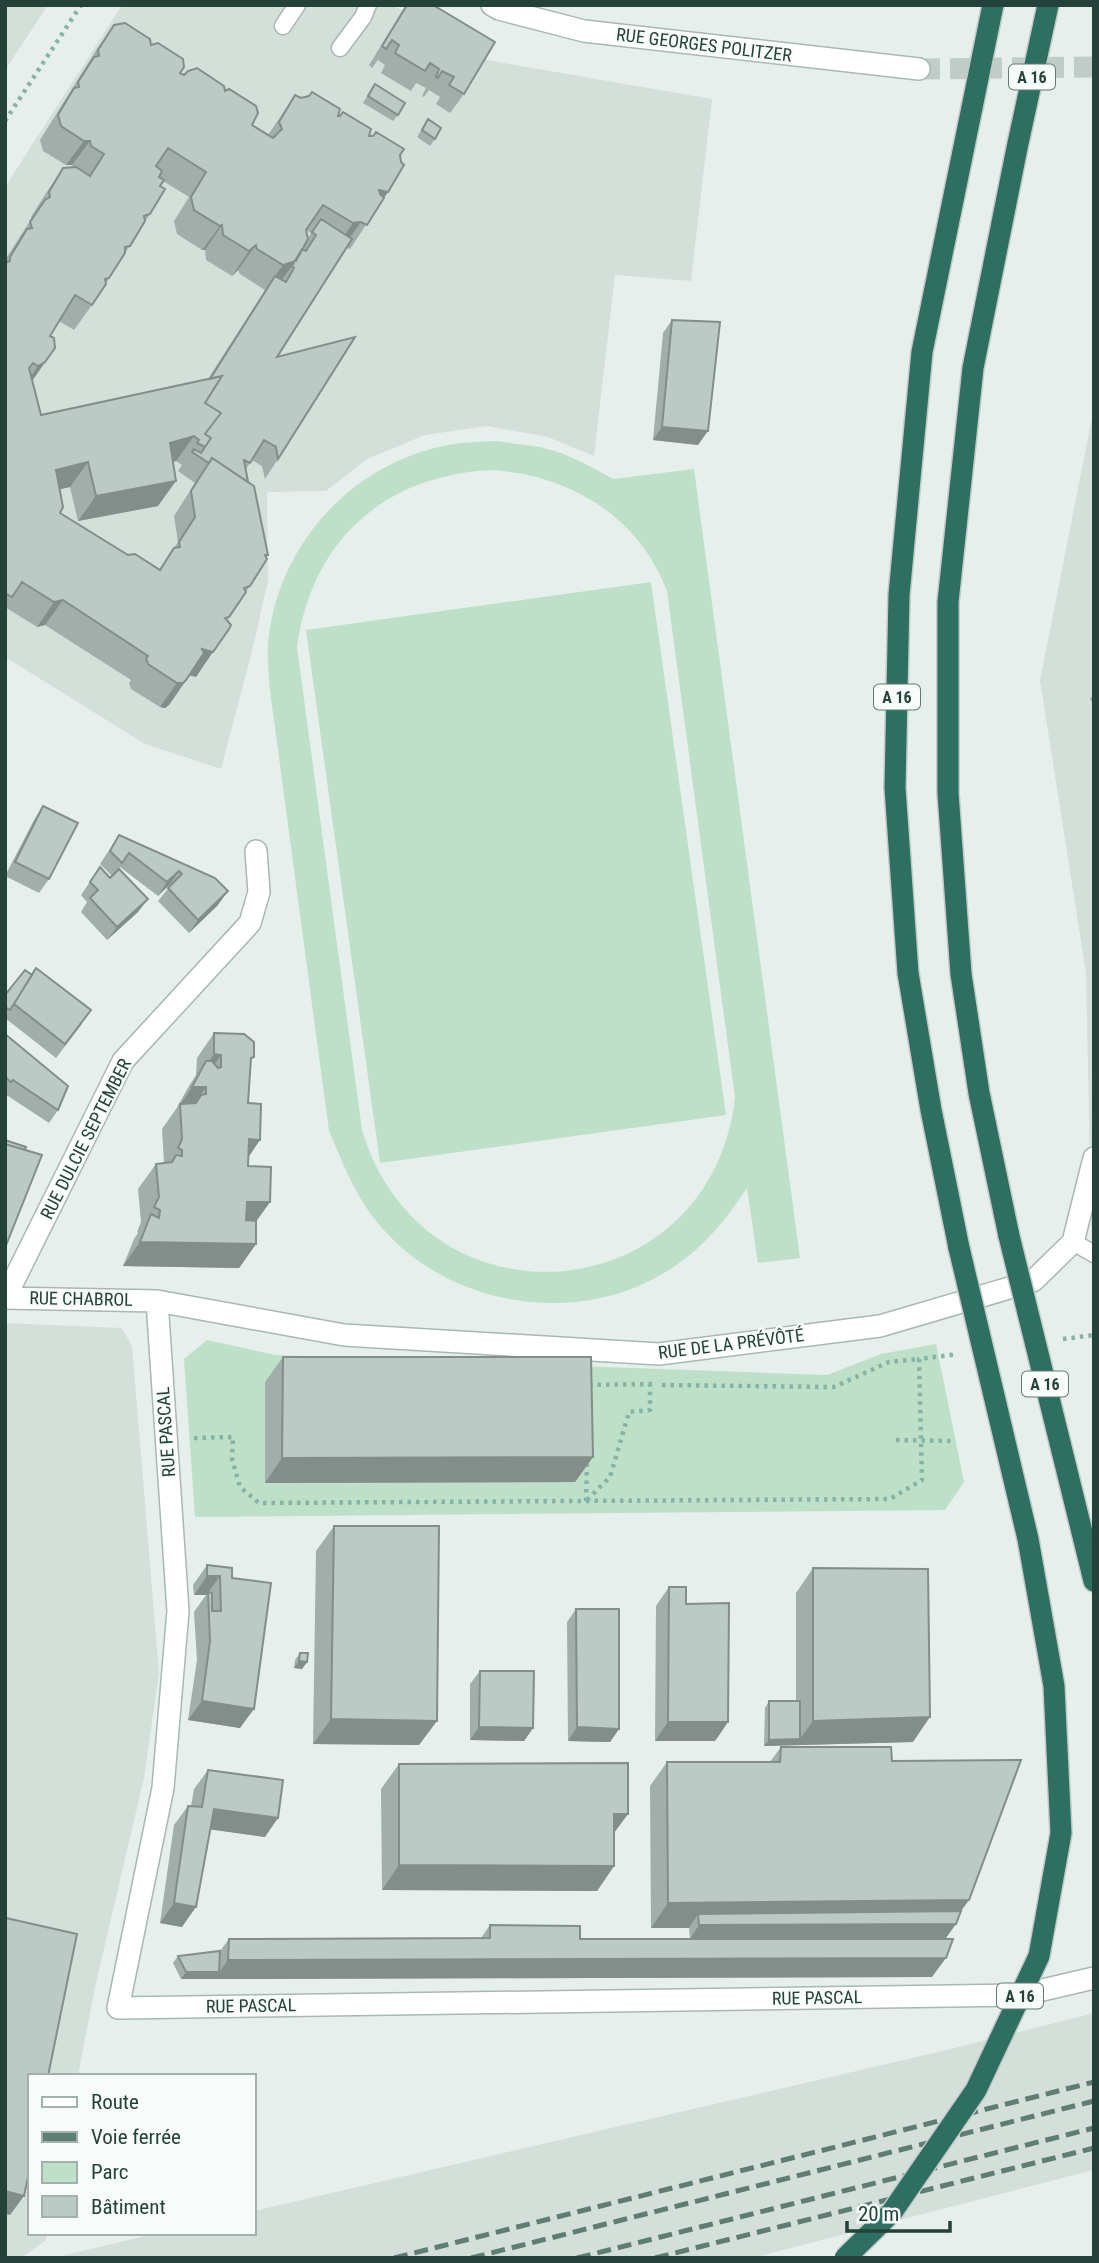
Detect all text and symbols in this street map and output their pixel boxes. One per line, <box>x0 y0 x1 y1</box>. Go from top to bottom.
street label: RUE GEORGES POLITZER <box>615 23 793 66</box>
road number: A 16 <box>1009 64 1055 90</box>
road number: A 16 <box>874 684 920 710</box>
street label: RUE DULCIE SEPTEMBER <box>36 1055 135 1223</box>
street label: RUE CHABROL <box>29 1287 133 1310</box>
street label: RUE DE LA PRÉVÔTÉ <box>657 1324 805 1363</box>
road number: A 16 <box>1022 1372 1068 1396</box>
street label: RUE PASCAL <box>152 1386 179 1478</box>
road number: A 16 <box>997 1984 1043 2008</box>
street label: RUE PASCAL <box>772 1986 863 2009</box>
street label: RUE PASCAL <box>206 1994 297 2017</box>
legend <box>28 2074 256 2235</box>
text: Route <box>91 2090 139 2114</box>
text: Voie ferrée <box>91 2125 181 2149</box>
text: Parc <box>91 2160 129 2184</box>
scale bar <box>847 2190 950 2234</box>
text: Bâtiment <box>91 2195 166 2219</box>
text: 20 m <box>858 2202 899 2226</box>

